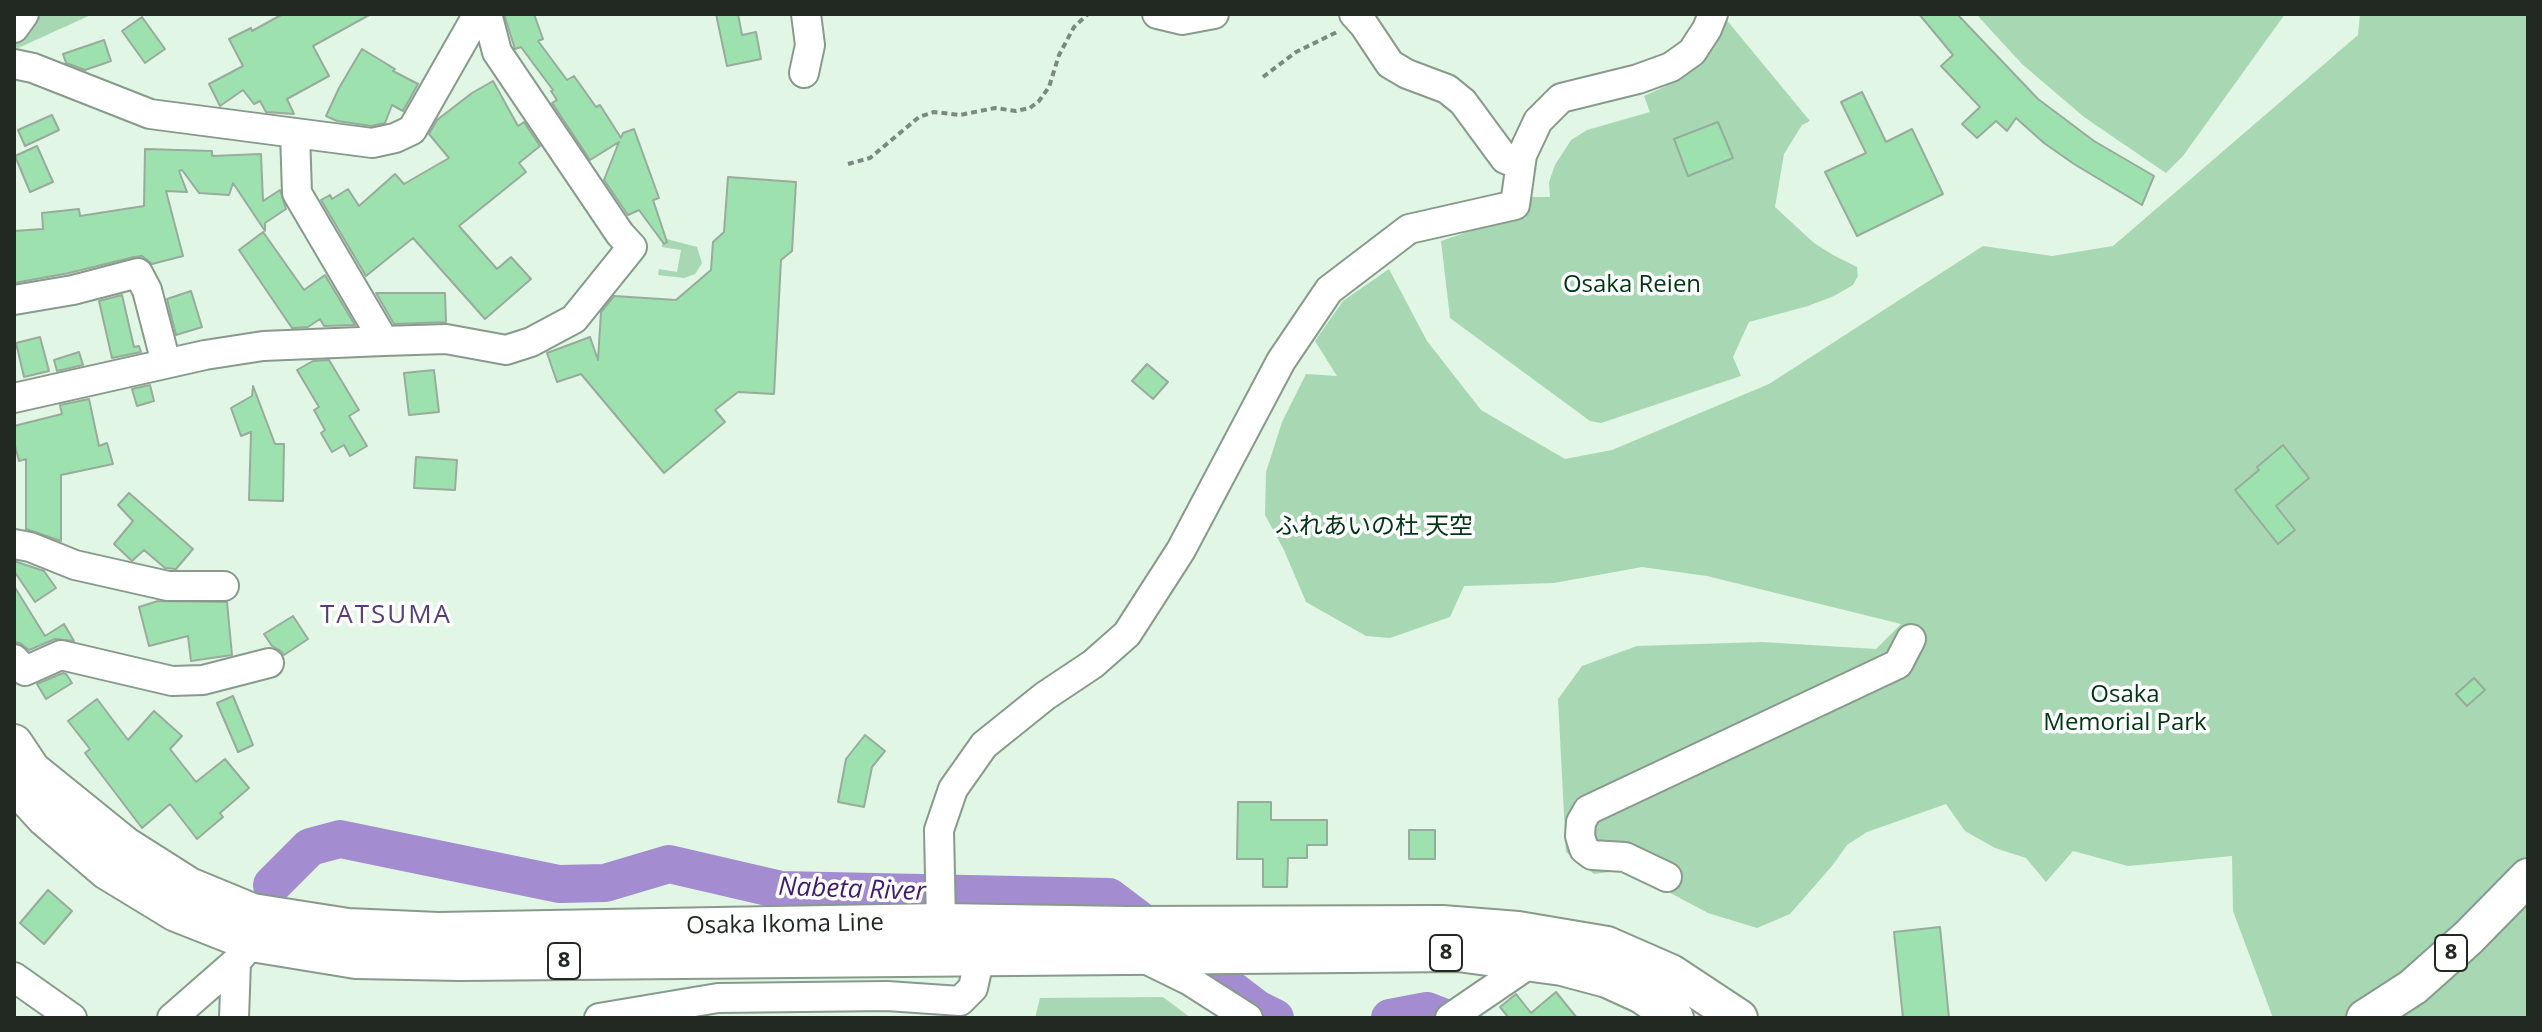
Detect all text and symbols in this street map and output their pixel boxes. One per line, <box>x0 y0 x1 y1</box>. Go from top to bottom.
park label: Osaka Reien <box>1563 271 1701 299</box>
park label: ふれあいの杜 天空 <box>1275 513 1473 541</box>
district label: TATSUMA <box>320 600 452 632</box>
park label: Osaka Memorial Park <box>2043 681 2207 737</box>
water label: Nabeta River <box>778 872 926 908</box>
street label: Osaka Ikoma Line <box>686 909 884 941</box>
road number: 8 <box>1430 935 1462 971</box>
road number: 8 <box>2435 935 2467 971</box>
road number: 8 <box>548 943 580 979</box>

